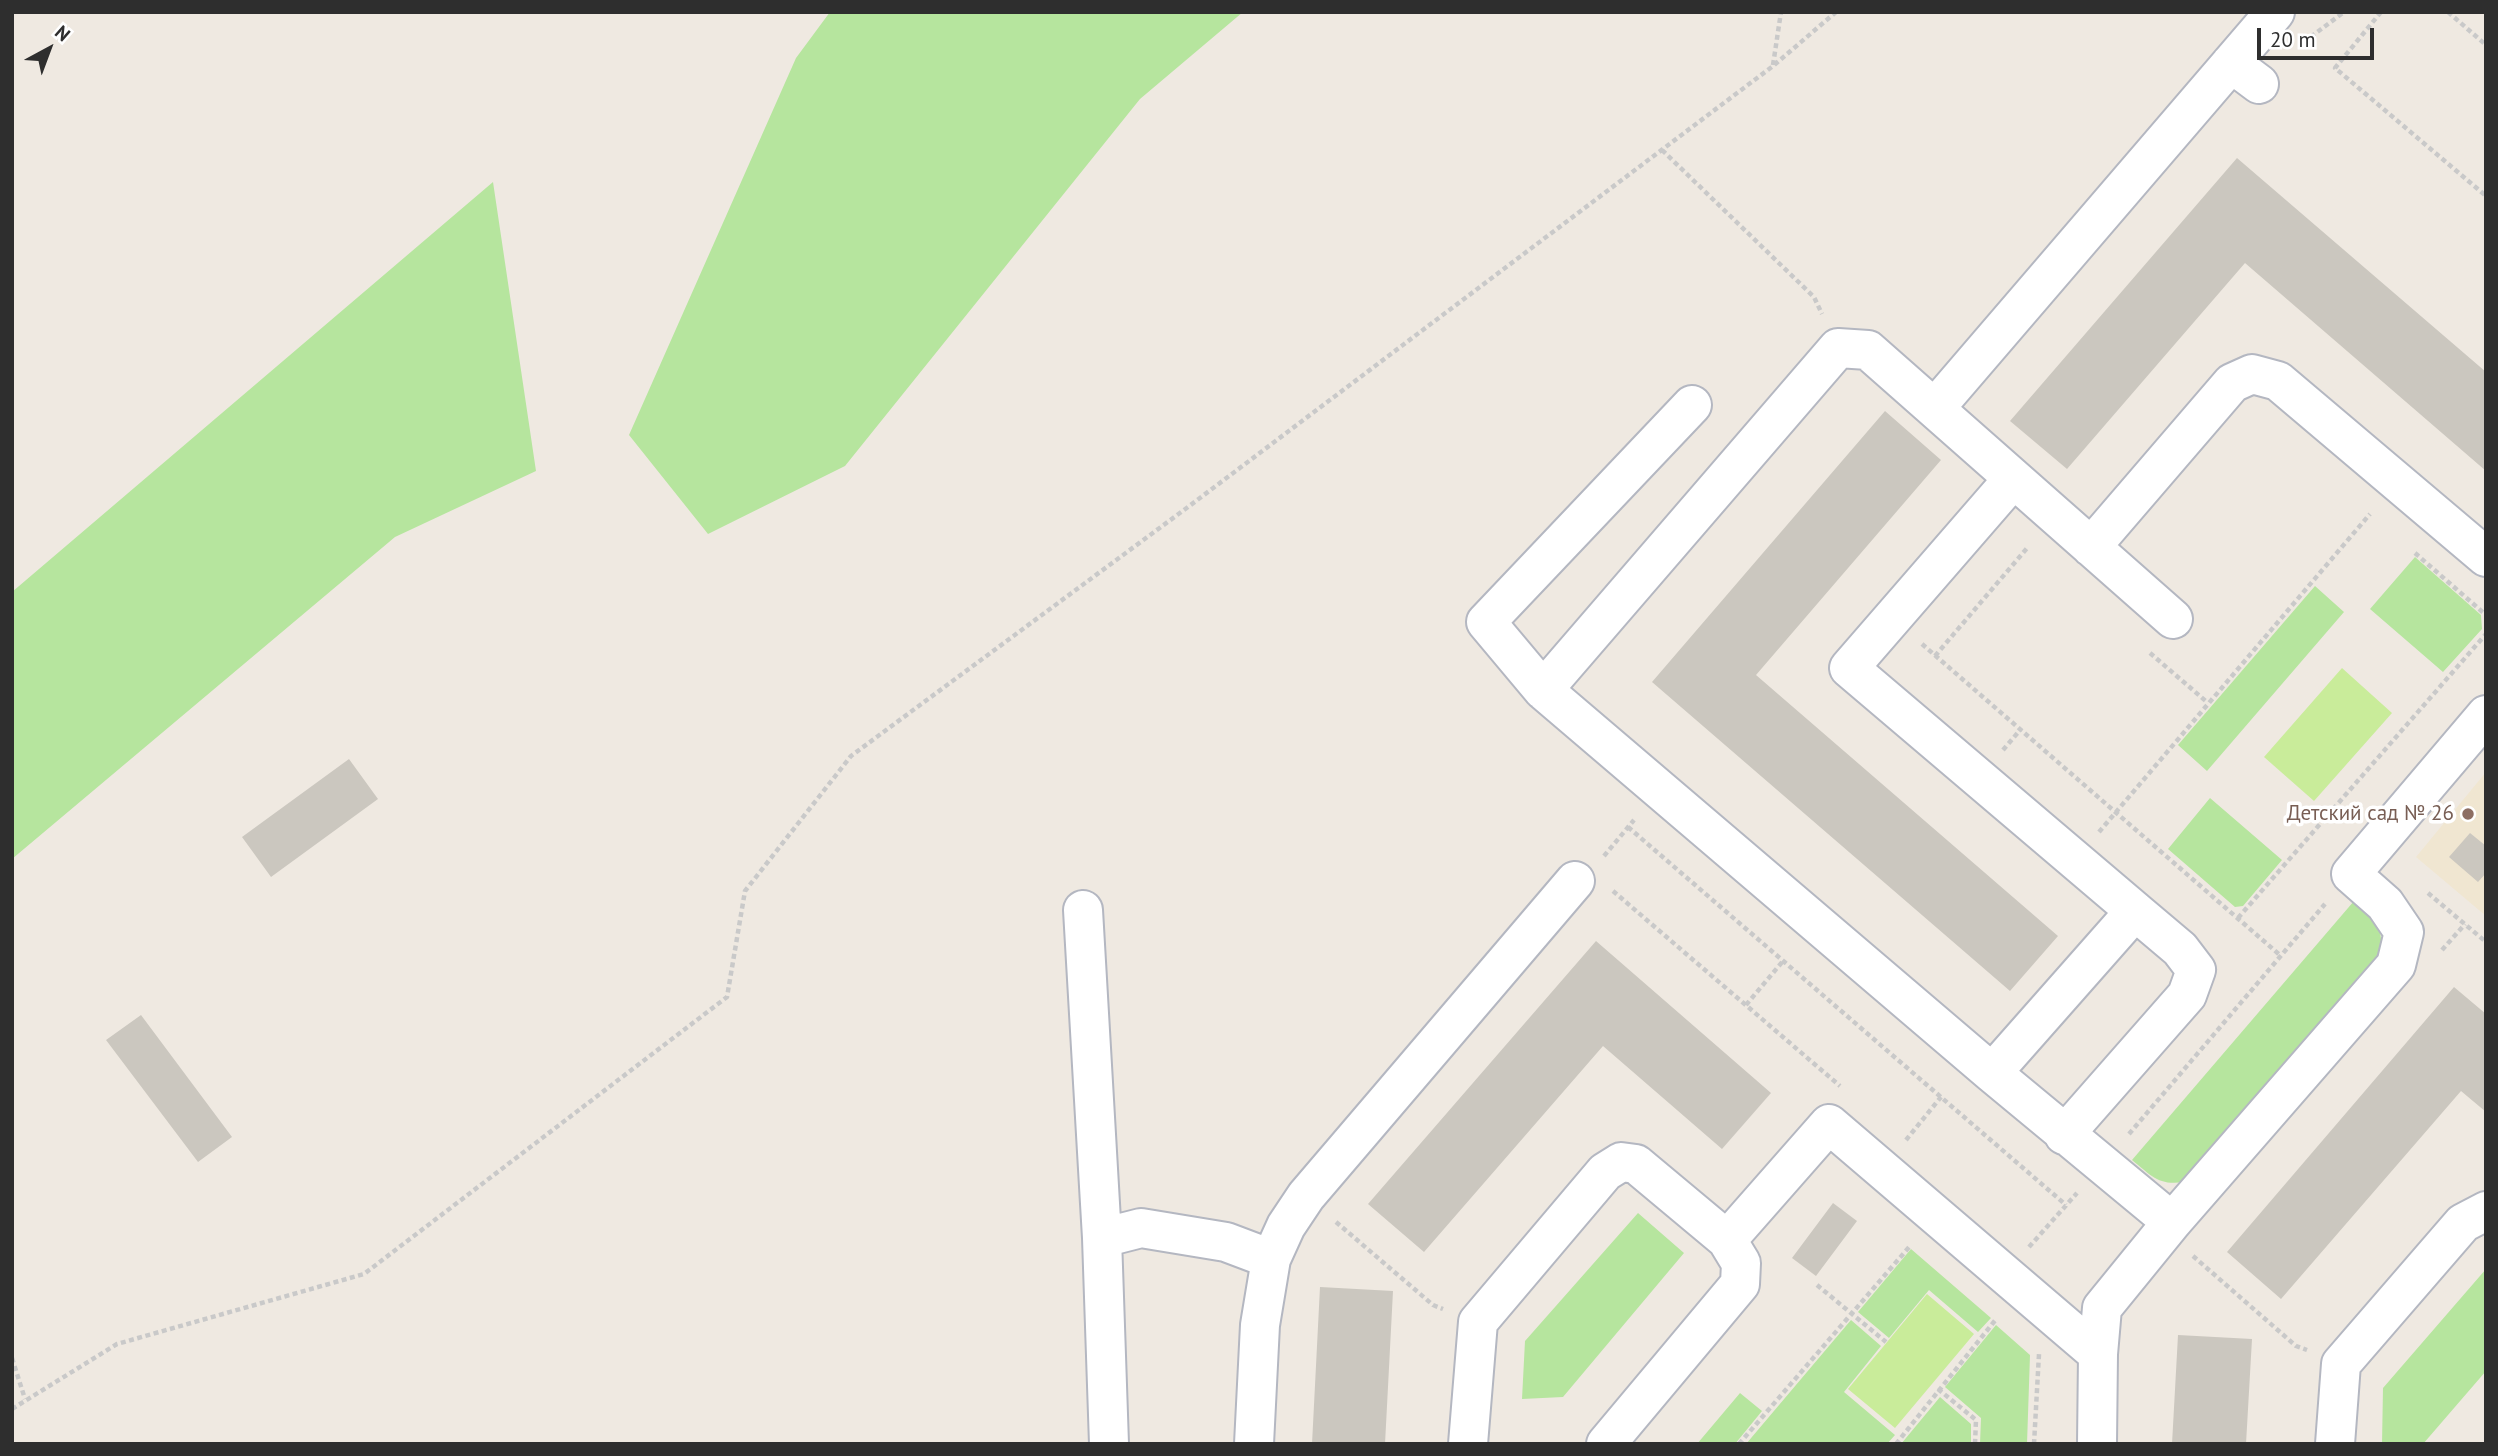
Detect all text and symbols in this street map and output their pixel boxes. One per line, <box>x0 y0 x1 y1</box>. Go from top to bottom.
north arrow <box>14 14 84 84</box>
scale bar <box>2260 14 2377 58</box>
text: N <box>50 20 75 46</box>
text: 20 m <box>2270 26 2316 53</box>
place label: Детский сад № 26 <box>2287 801 2454 827</box>
marker: Детский сад № 26 <box>2460 806 2476 822</box>

